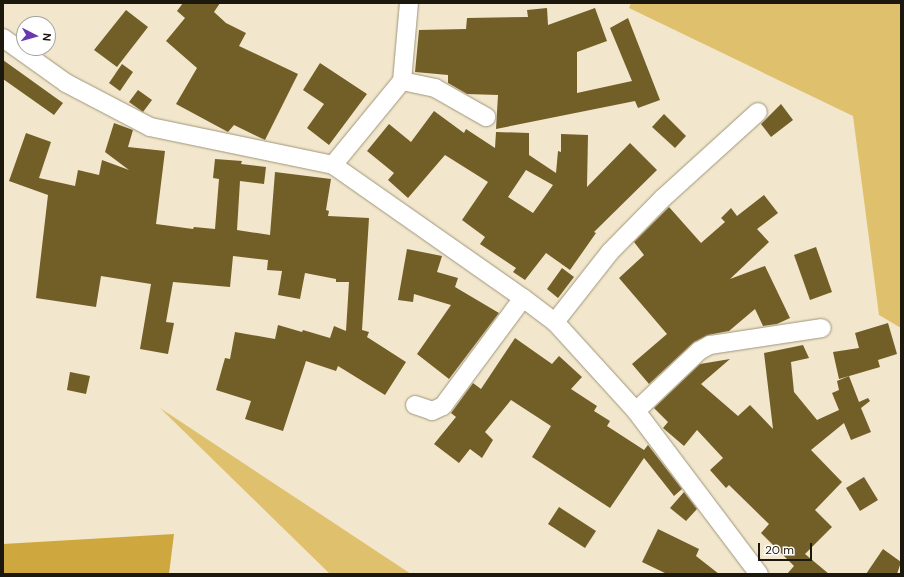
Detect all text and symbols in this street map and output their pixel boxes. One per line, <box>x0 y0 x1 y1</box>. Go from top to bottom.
north arrow <box>16 16 56 56</box>
text: N <box>40 32 54 42</box>
scale bar <box>760 535 814 561</box>
text: 20 m <box>765 542 794 558</box>

